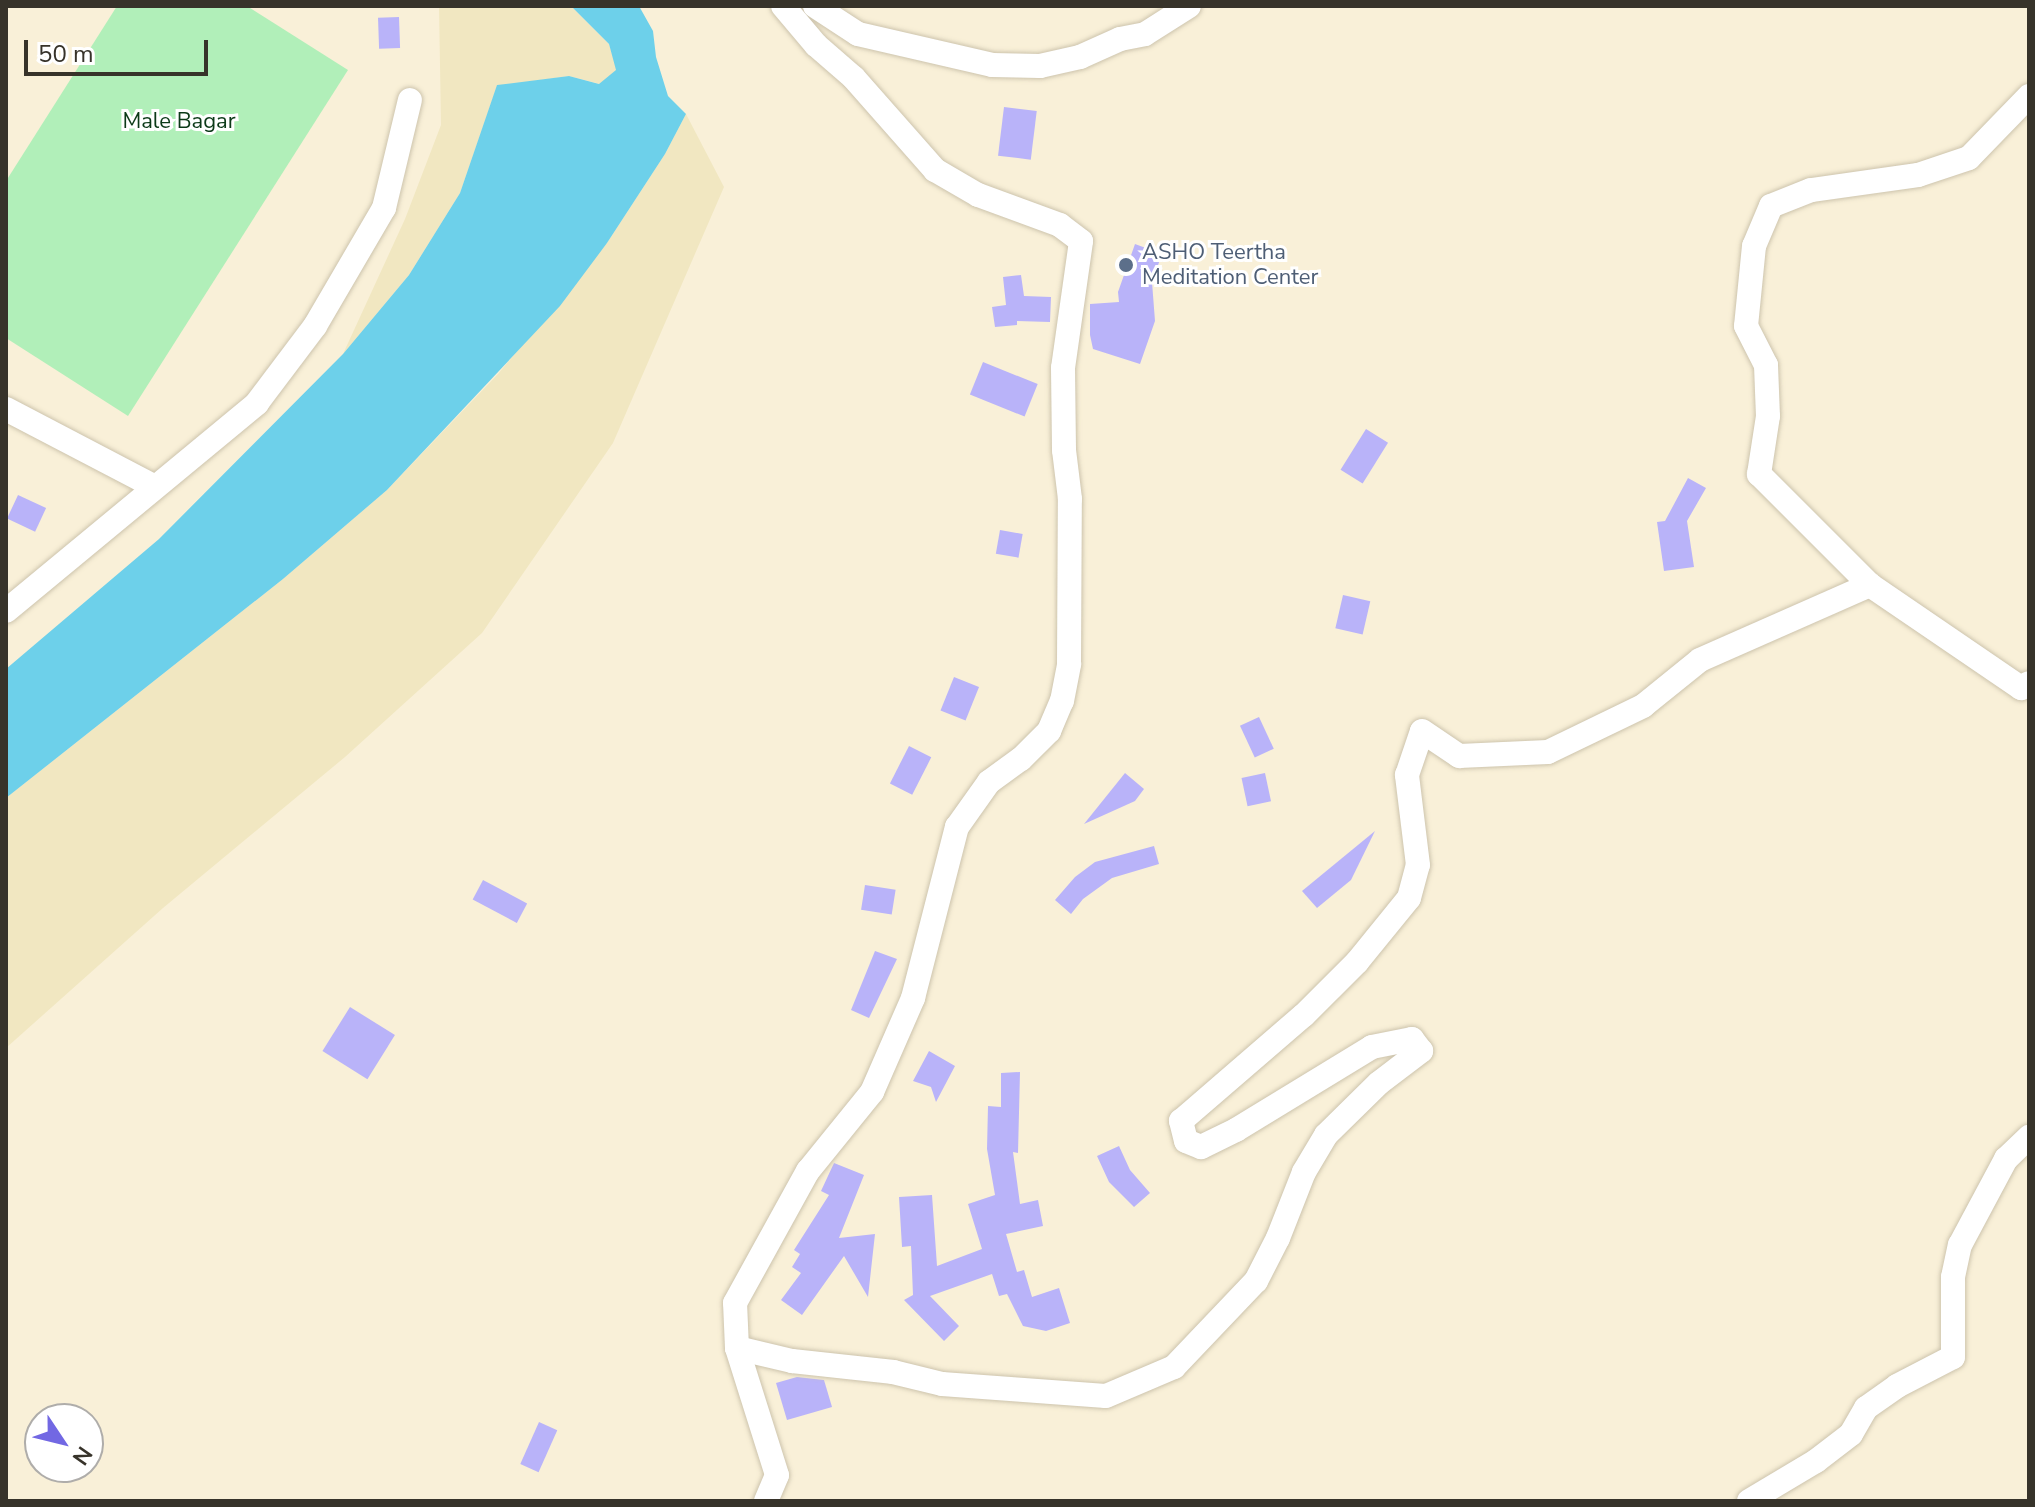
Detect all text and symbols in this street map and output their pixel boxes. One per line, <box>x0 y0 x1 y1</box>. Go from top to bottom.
scale bar <box>28 24 212 74</box>
text: 50 m <box>38 38 94 70</box>
park label: Male Bagar <box>122 109 236 135</box>
place label: ASHO Teertha Meditation Center <box>1142 239 1318 290</box>
marker: ASHO Teertha Meditation Center <box>1117 256 1135 274</box>
north arrow <box>24 1403 104 1483</box>
text: N <box>65 1440 99 1471</box>

